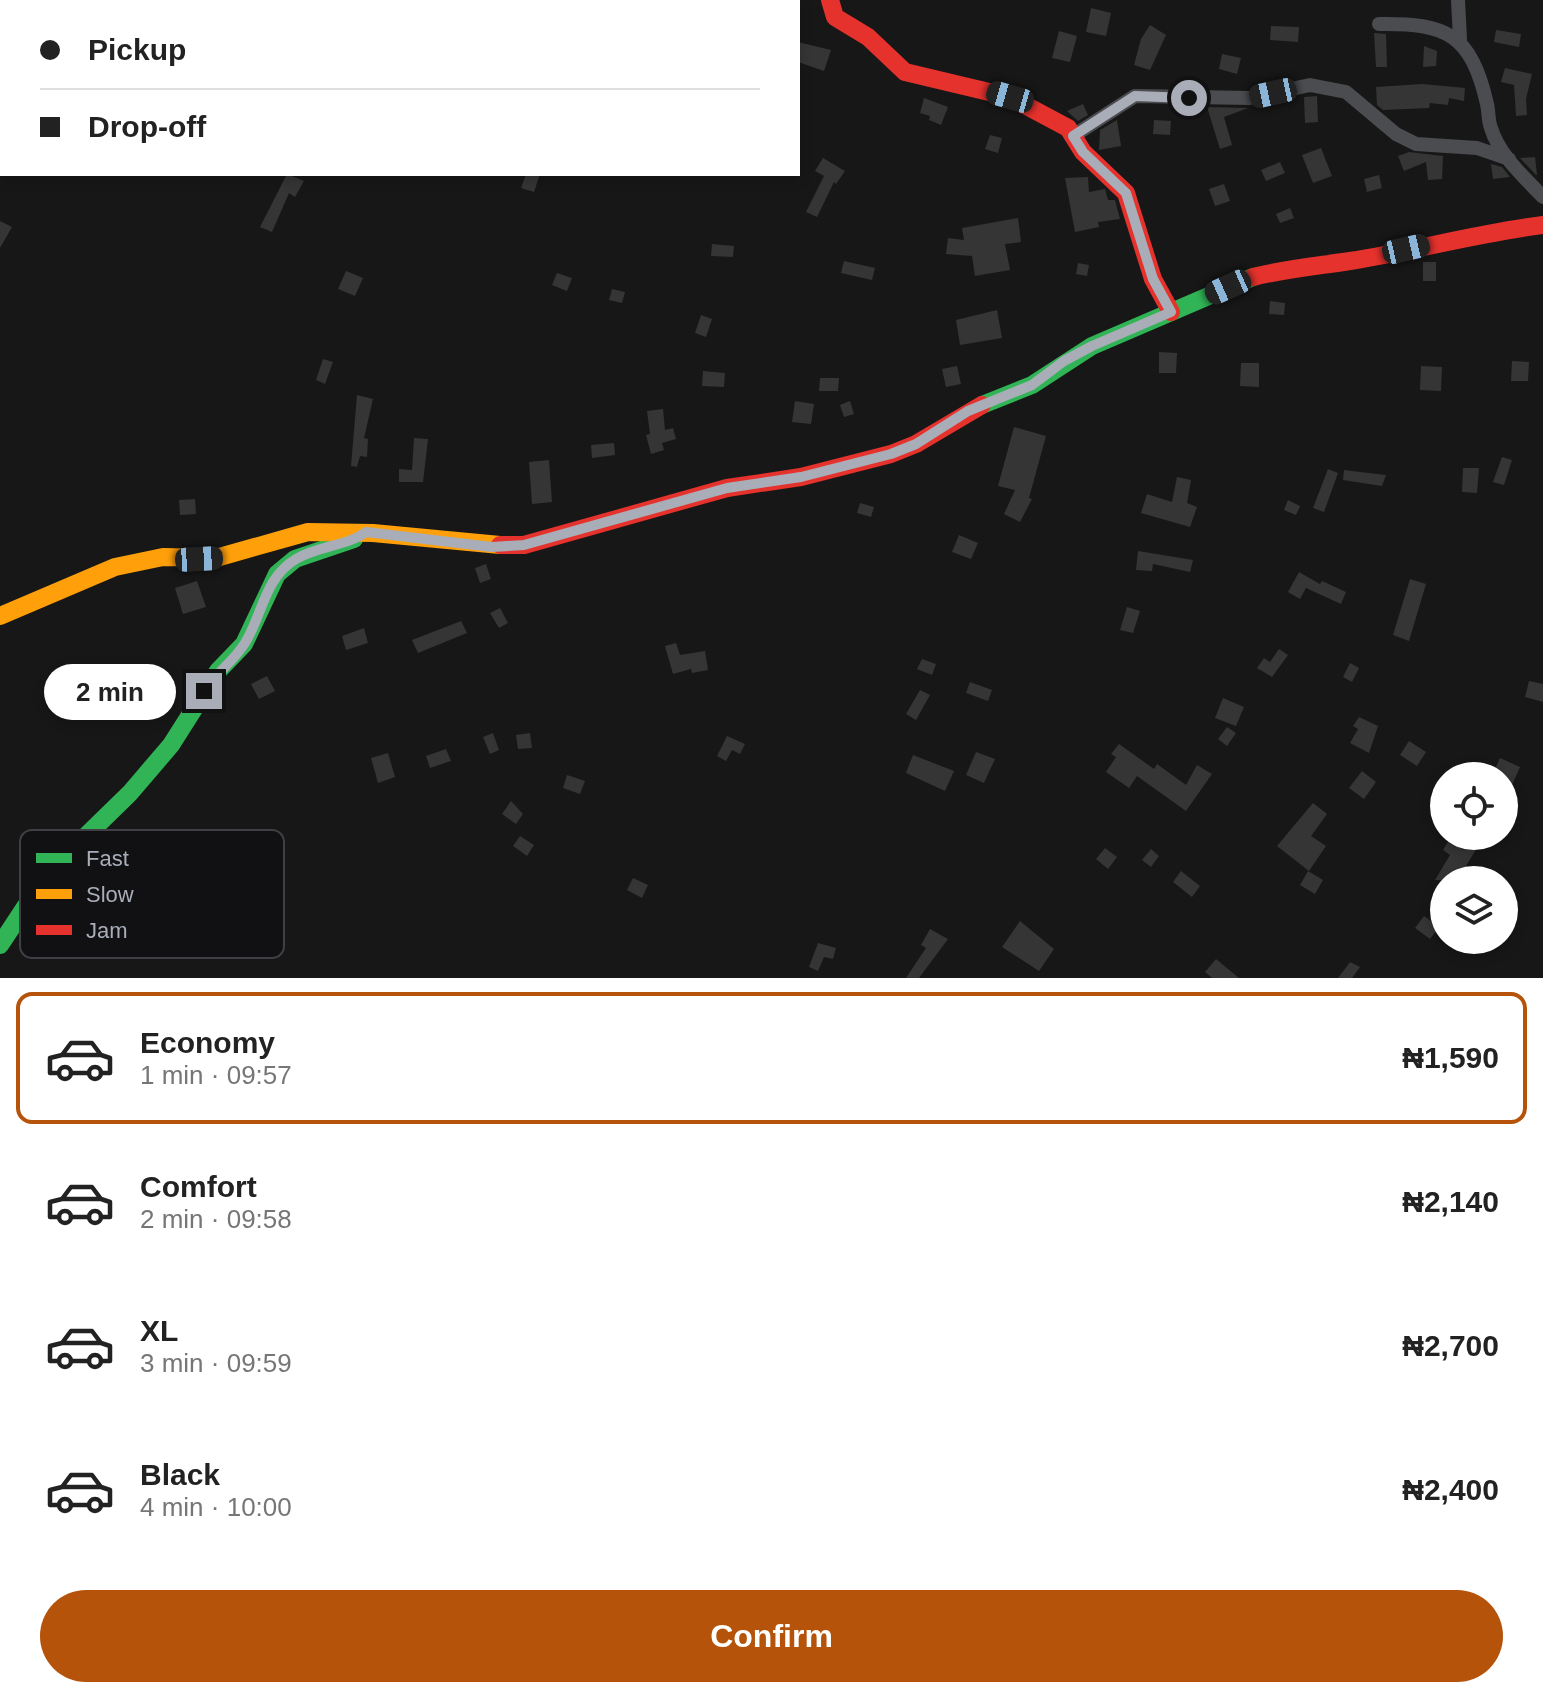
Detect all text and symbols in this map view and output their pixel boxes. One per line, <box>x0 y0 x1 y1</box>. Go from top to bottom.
text: Pickup <box>88 33 186 66</box>
car <box>1247 76 1299 110</box>
car <box>984 79 1036 115</box>
route start <box>1171 80 1207 116</box>
text: Drop-off <box>88 110 206 143</box>
car <box>1380 232 1432 266</box>
car <box>1201 266 1255 308</box>
car <box>174 546 224 572</box>
callout: 2 min <box>44 663 176 719</box>
route end <box>186 673 222 709</box>
text: 2 min <box>76 677 144 707</box>
map controls <box>1430 762 1518 954</box>
button: locate <box>1430 762 1518 850</box>
legend <box>20 830 284 958</box>
text: Fast <box>86 846 129 871</box>
button: layers <box>1430 866 1518 954</box>
text: Slow <box>86 882 134 907</box>
text: Jam <box>86 918 128 943</box>
icon: car <box>44 1022 116 1094</box>
text: Economy <box>140 1026 275 1059</box>
text: ₦1,590 <box>1402 1041 1499 1074</box>
text: 1 min · 09:57 <box>140 1060 292 1090</box>
icon: car <box>44 1166 116 1238</box>
text: Comfort <box>140 1170 257 1203</box>
text: ₦2,140 <box>1402 1185 1499 1218</box>
text: 2 min · 09:58 <box>140 1204 292 1234</box>
icon: car <box>44 1310 116 1382</box>
text: XL <box>140 1314 178 1347</box>
text: ₦2,700 <box>1402 1329 1499 1362</box>
text: 3 min · 09:59 <box>140 1348 292 1378</box>
icon: car <box>44 1454 116 1526</box>
text: Black <box>140 1458 220 1491</box>
text: ₦2,400 <box>1402 1473 1499 1506</box>
text: 4 min · 10:00 <box>140 1492 292 1522</box>
button: Confirm <box>40 1590 1503 1682</box>

